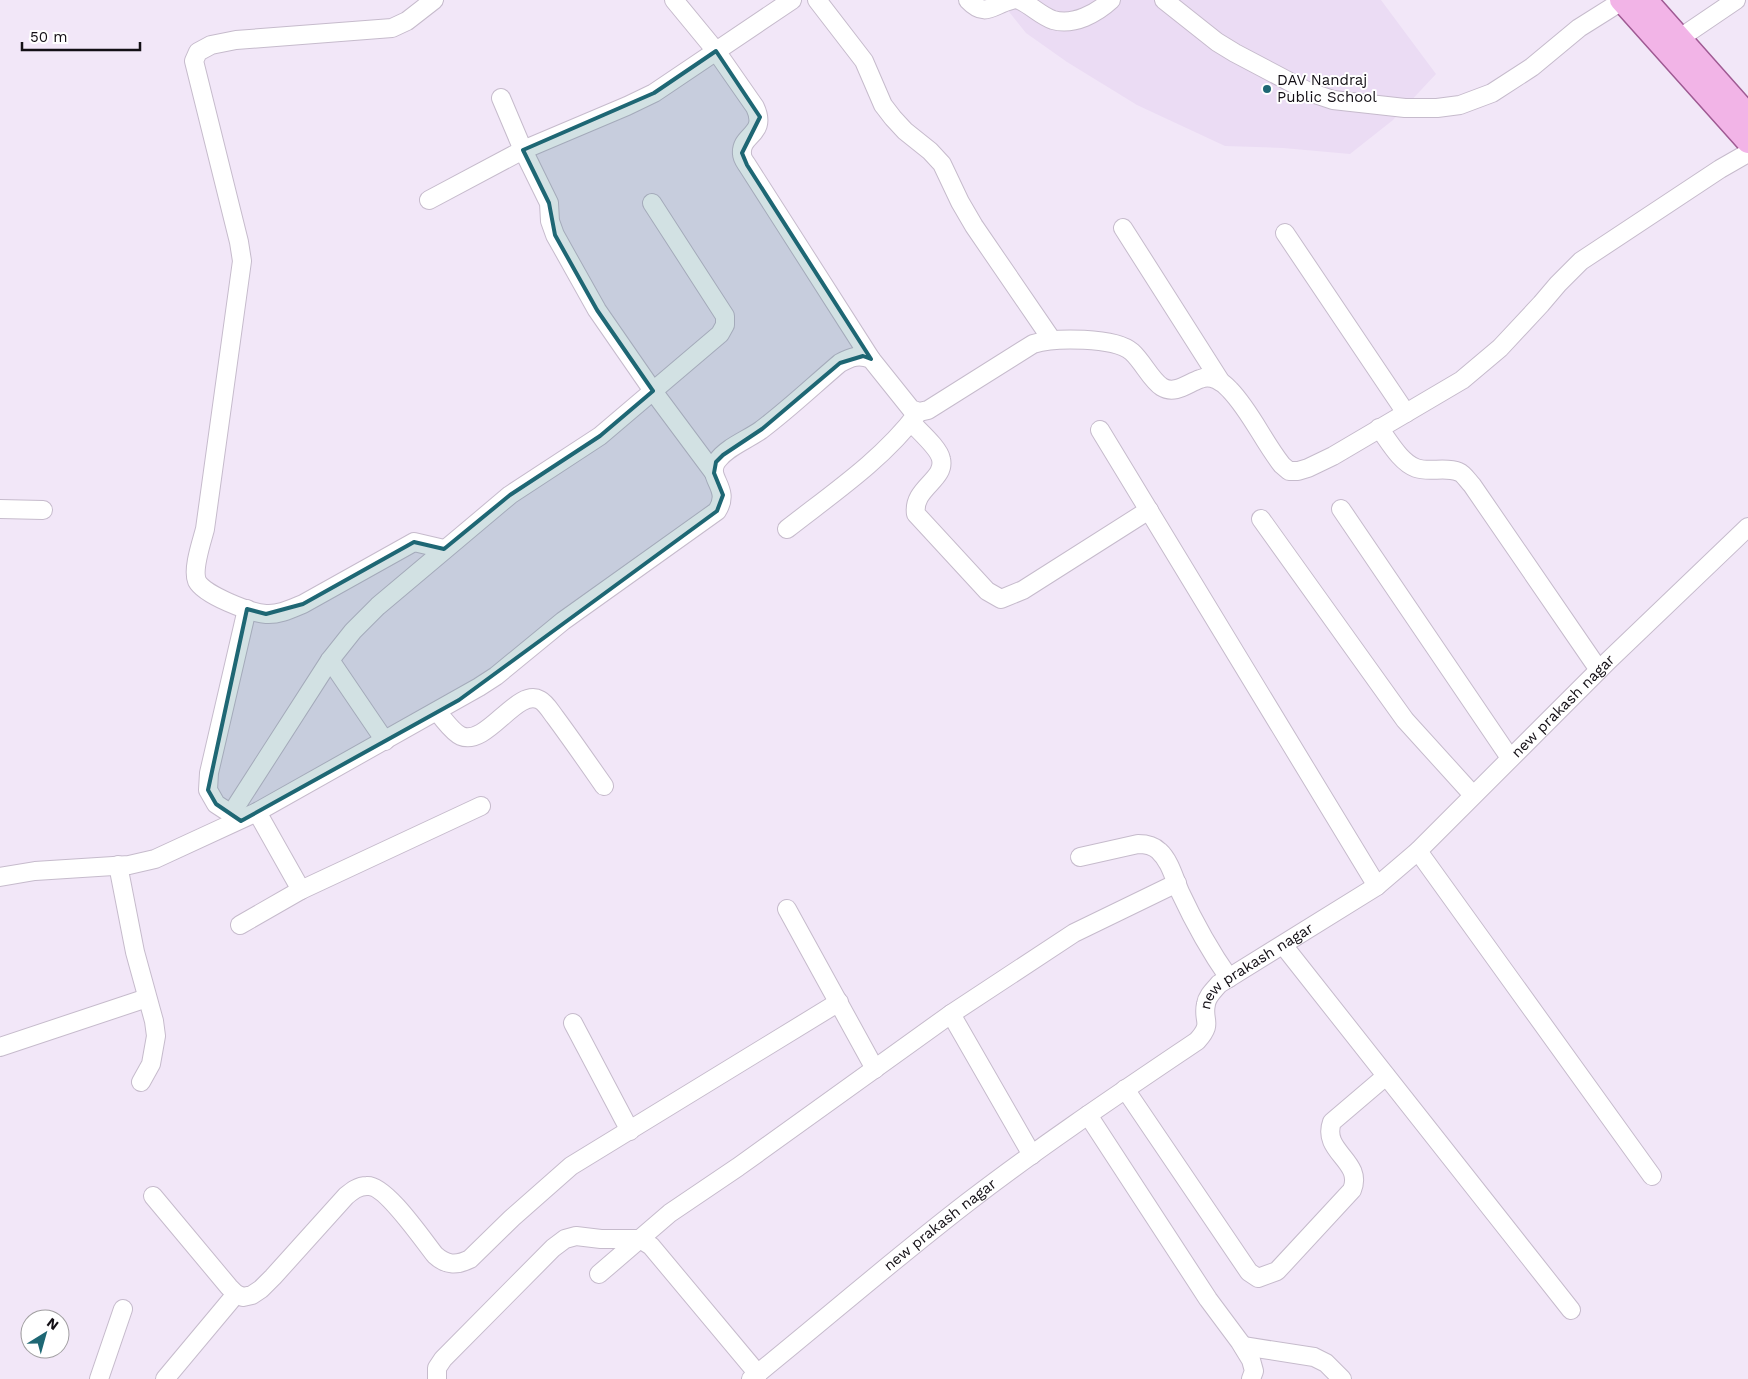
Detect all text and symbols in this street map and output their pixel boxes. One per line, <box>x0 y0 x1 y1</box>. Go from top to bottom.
scale bar <box>22 20 140 52</box>
text: 50 m <box>30 28 67 46</box>
place label: DAV Nandraj Public School <box>1277 71 1377 106</box>
marker: DAV Nandraj Public School <box>1261 83 1273 95</box>
street label: new prakash nagar <box>1508 651 1618 761</box>
street label: new prakash nagar <box>1196 919 1316 1011</box>
street label: new prakash nagar <box>880 1175 1000 1275</box>
north arrow <box>20 1309 70 1359</box>
text: N <box>44 1314 62 1333</box>

